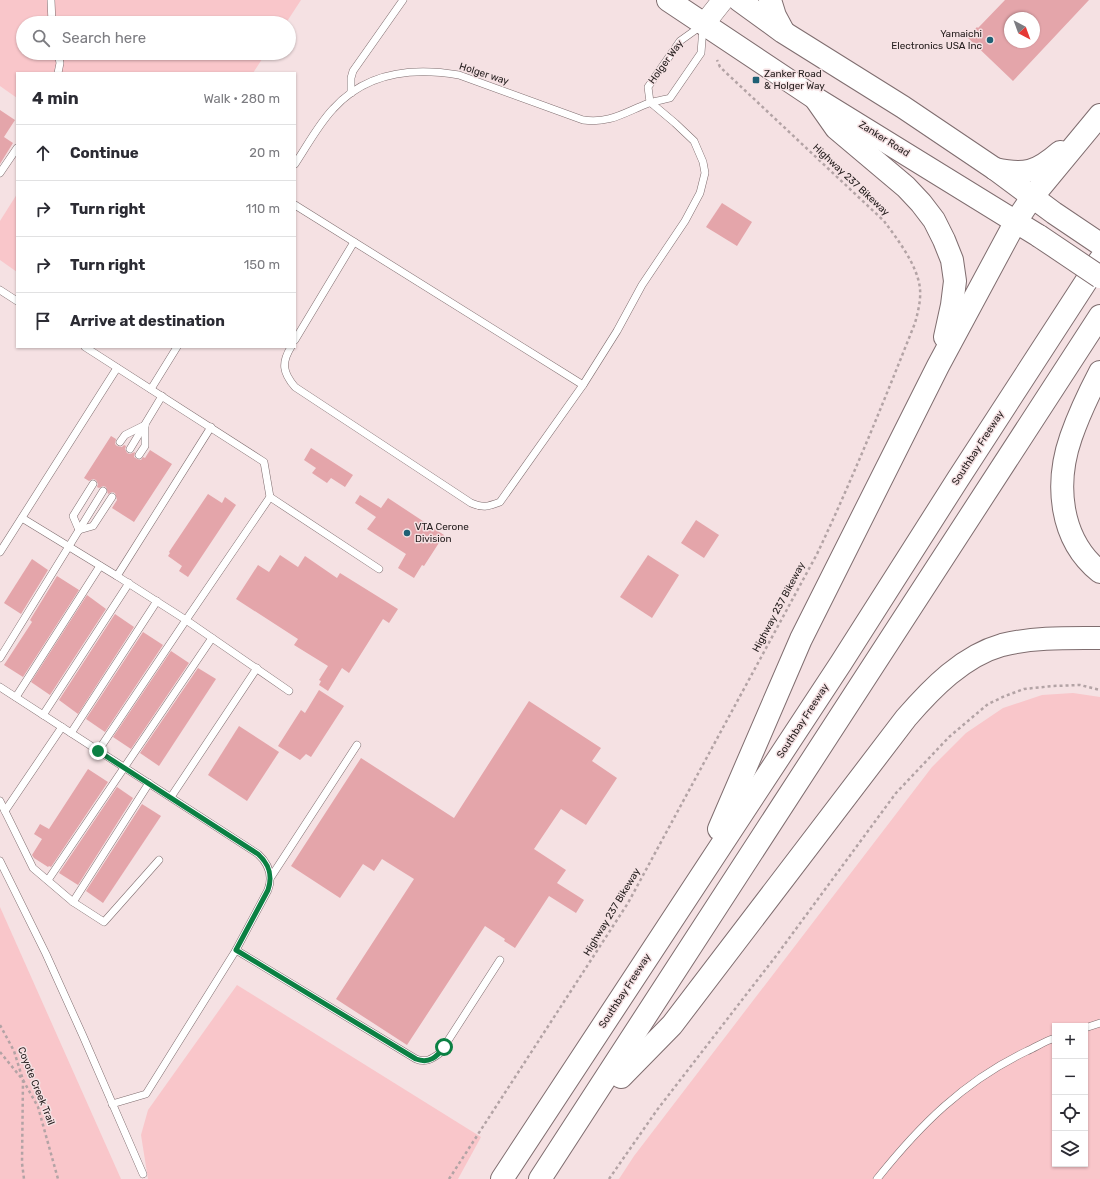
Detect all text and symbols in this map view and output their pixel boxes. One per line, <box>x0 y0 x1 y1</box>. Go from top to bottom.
north arrow <box>1004 12 1040 48</box>
search box <box>16 16 296 60</box>
icon: search <box>30 27 52 49</box>
place label: Yamaichi Electronics USA Inc <box>891 28 982 52</box>
text: Search here <box>62 29 146 47</box>
marker: Yamaichi Electronics USA Inc <box>985 35 995 45</box>
street label: Holger Way <box>646 37 686 86</box>
street label: Holger way <box>458 60 511 88</box>
place label: Zanker Road & Holger Way <box>764 68 825 92</box>
marker: Zanker Road & Holger Way <box>751 75 761 85</box>
text: 4 min <box>32 88 79 108</box>
text: Walk · 280 m <box>203 91 280 106</box>
street label: Zanker Road <box>856 119 912 159</box>
street label: Highway 237 Bikeway <box>810 141 892 219</box>
icon: ahead <box>32 142 54 164</box>
text: Continue <box>70 144 139 162</box>
text: 20 m <box>249 145 280 160</box>
icon: right <box>32 198 54 220</box>
text: Turn right <box>70 200 145 218</box>
text: 110 m <box>246 201 280 216</box>
icon: right <box>32 254 54 276</box>
text: Turn right <box>70 256 145 274</box>
text: 150 m <box>244 257 280 272</box>
icon: arrive <box>32 310 54 332</box>
text: Arrive at destination <box>70 312 225 330</box>
street label: Southbay Freeway <box>949 408 1007 487</box>
place label: VTA Cerone Division <box>415 521 469 545</box>
marker: VTA Cerone Division <box>402 528 412 538</box>
street label: Highway 237 Bikeway <box>750 559 808 654</box>
street label: Southbay Freeway <box>774 681 832 760</box>
route end <box>89 742 107 760</box>
street label: Highway 237 Bikeway <box>581 866 643 958</box>
street label: Southbay Freeway <box>596 951 654 1030</box>
map controls <box>1052 1023 1088 1167</box>
button: + <box>1052 1023 1088 1059</box>
route start <box>435 1038 453 1056</box>
street label: Coyote Creek Trail <box>15 1045 57 1127</box>
button: − <box>1052 1059 1088 1095</box>
button: locate <box>1052 1095 1088 1131</box>
button: layers <box>1052 1131 1088 1167</box>

